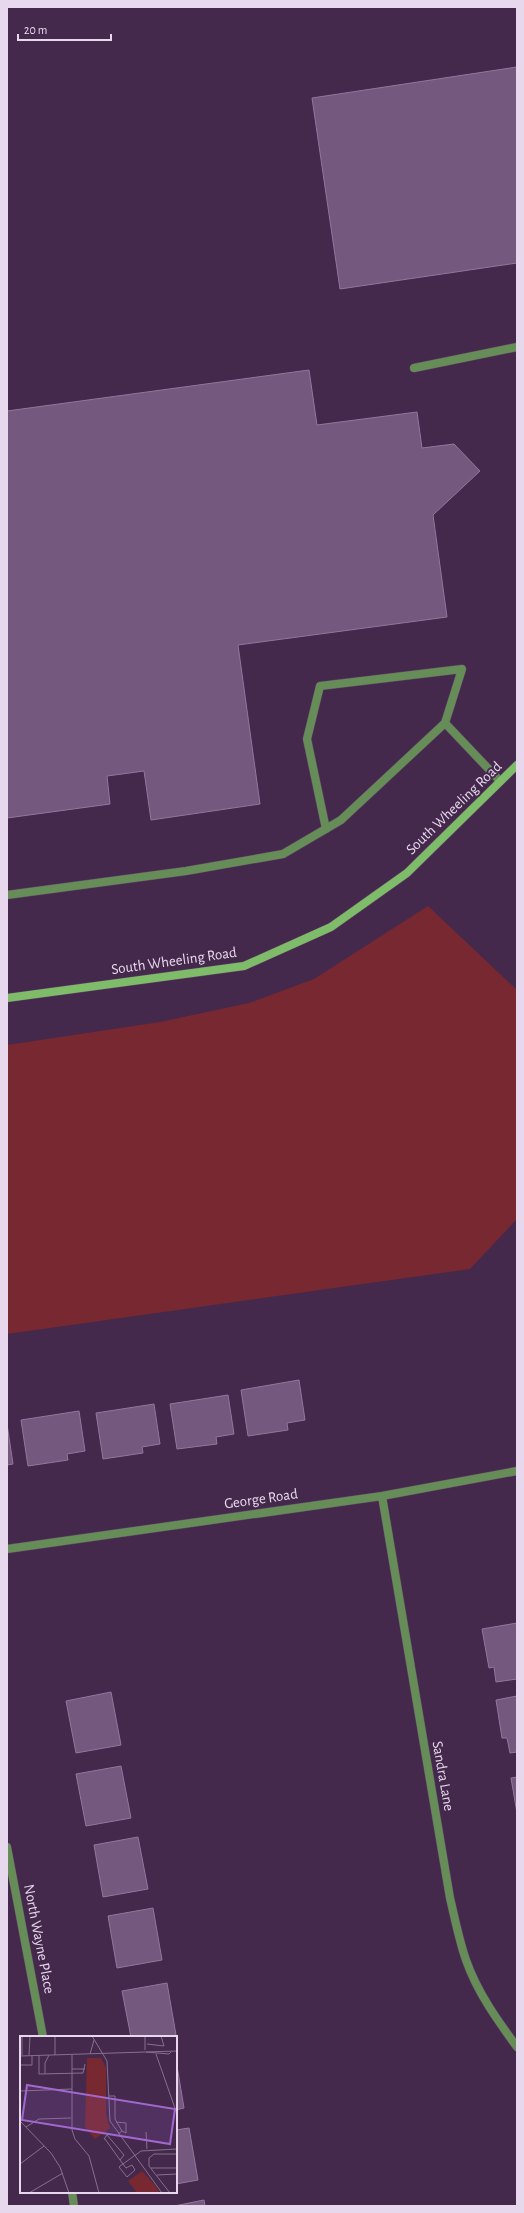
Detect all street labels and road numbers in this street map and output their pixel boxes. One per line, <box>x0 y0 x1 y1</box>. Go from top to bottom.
street label: South Wheeling Road <box>403 759 505 857</box>
street label: South Wheeling Road <box>110 945 238 977</box>
street label: George Road <box>223 1486 299 1512</box>
street label: Sandra Lane <box>429 1740 457 1812</box>
street label: North Wayne Place <box>21 1883 57 1995</box>

